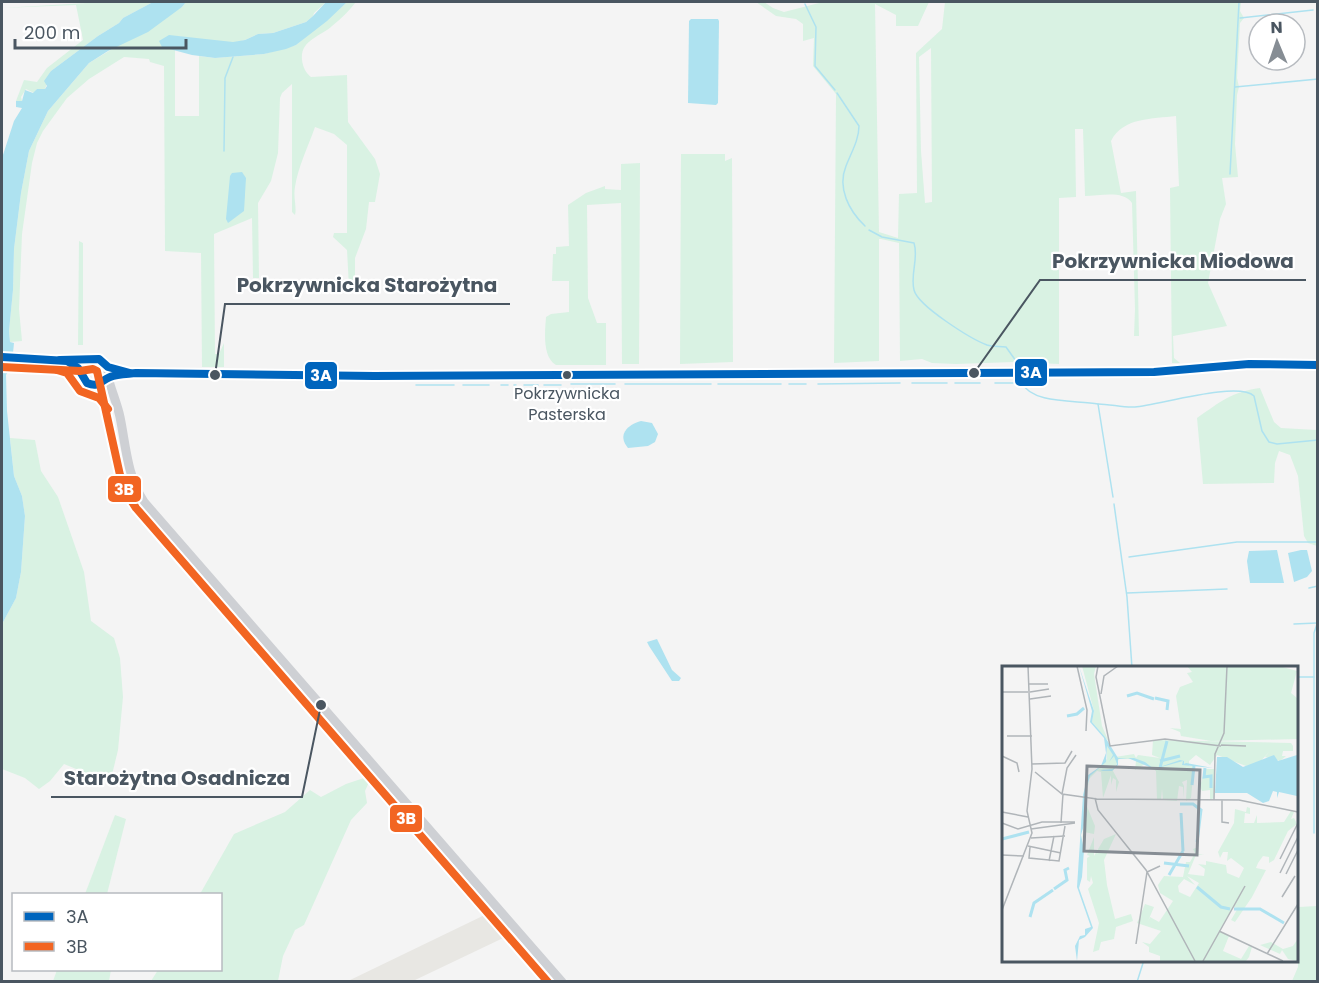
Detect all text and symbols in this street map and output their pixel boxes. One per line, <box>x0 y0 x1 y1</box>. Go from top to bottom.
scale bar <box>15 12 186 50</box>
north arrow <box>1247 12 1307 72</box>
text: N <box>1270 16 1283 39</box>
text: 200 m <box>24 20 80 45</box>
callout: Pokrzywnicka Miodowa <box>1040 242 1306 280</box>
text: Pokrzywnicka Miodowa <box>1052 247 1294 275</box>
callout: Pokrzywnicka Starożytna <box>225 266 510 304</box>
text: Pokrzywnicka Starożytna <box>237 271 497 299</box>
line badge: 3A <box>1014 358 1048 387</box>
line badge: 3A <box>304 361 338 390</box>
text: 3A <box>1020 361 1042 384</box>
text: 3A <box>310 364 332 387</box>
marker: Pokrzywnicka Pasterska <box>561 369 573 381</box>
place label: Pokrzywnicka Pasterska <box>514 382 620 426</box>
line badge: 3B <box>107 475 142 503</box>
text: 3B <box>114 478 134 501</box>
inset map <box>1002 666 1298 962</box>
callout: Starożytna Osadnicza <box>51 759 302 797</box>
text: Starożytna Osadnicza <box>64 764 290 792</box>
line badge: 3B <box>389 804 423 833</box>
text: 3B <box>396 807 416 830</box>
legend <box>12 893 222 971</box>
text: 3A <box>66 904 89 929</box>
text: 3B <box>66 934 88 959</box>

